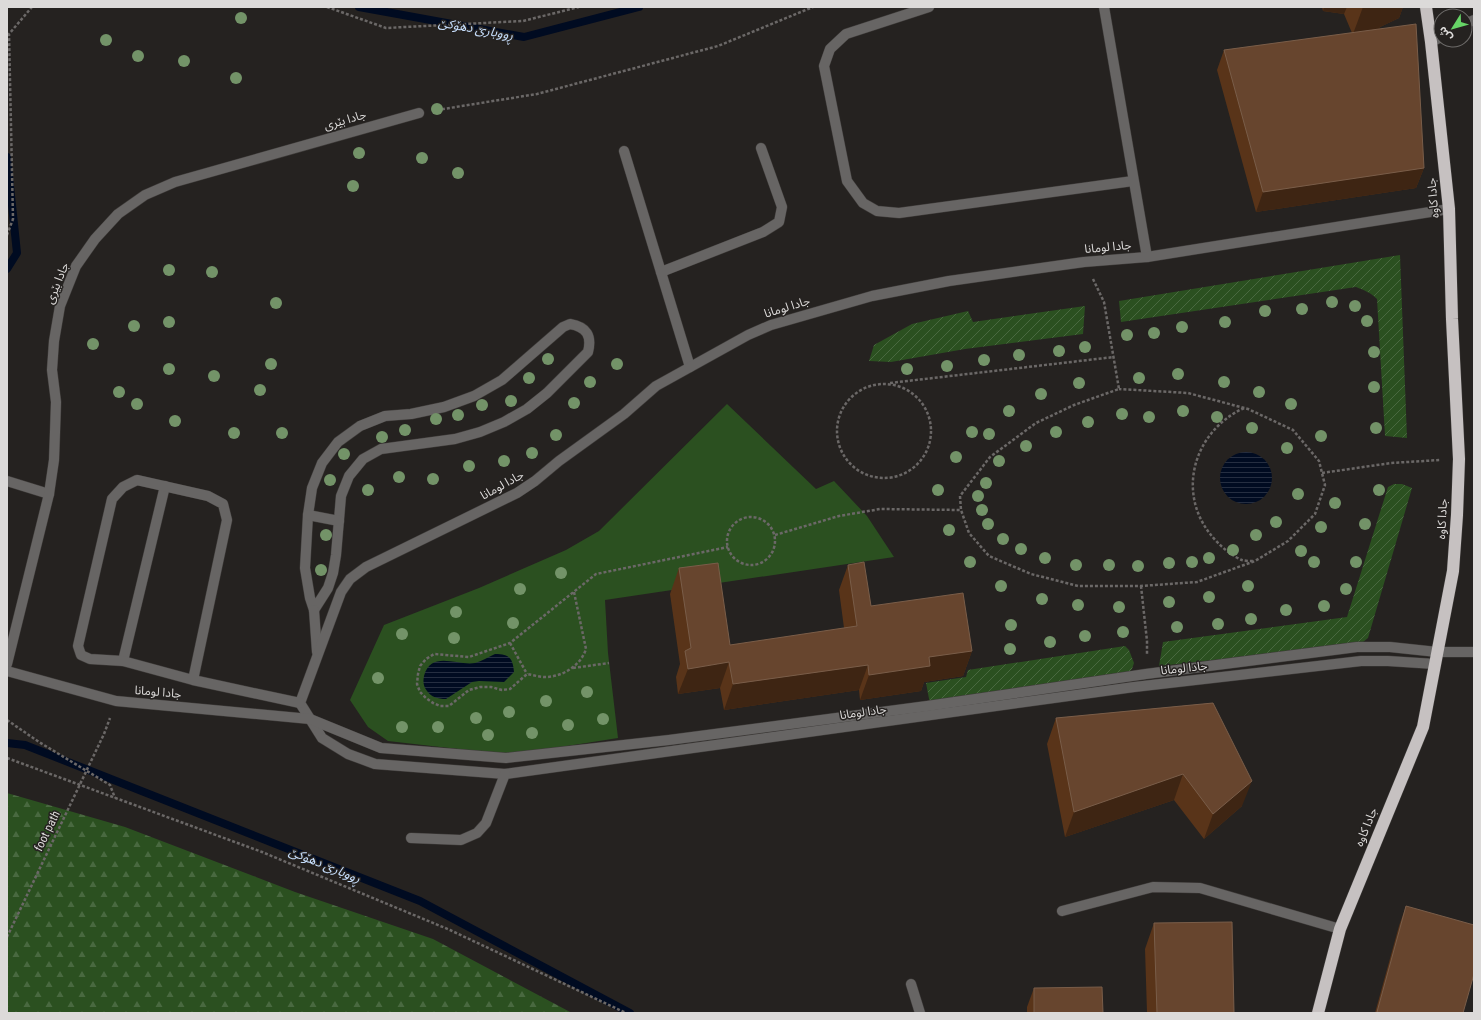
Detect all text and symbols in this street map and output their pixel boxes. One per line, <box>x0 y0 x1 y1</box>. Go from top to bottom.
north arrow <box>1433 8 1473 48</box>
water label: ڕووبارێ دهۆكێ <box>437 15 515 46</box>
text: ش <box>1436 24 1455 44</box>
street label: جادا بێری <box>322 107 368 133</box>
street label: جادا کاوه <box>1424 177 1442 219</box>
street label: جادا لومانا <box>1084 238 1132 256</box>
street label: جادا بێری <box>42 260 72 306</box>
street label: جادا لومانا <box>762 293 812 321</box>
street label: جادا لومانا <box>478 467 526 503</box>
street label: جادا کاوه <box>1434 498 1450 540</box>
street label: جادا لومانا <box>1160 659 1208 677</box>
street label: جادا لومانا <box>134 683 182 701</box>
street label: جادا لومانا <box>839 702 887 722</box>
street label: جادا کاوه <box>1352 806 1380 848</box>
street label: foot path <box>31 808 63 853</box>
water label: ڕووبارێ دهۆكێ <box>285 843 363 889</box>

